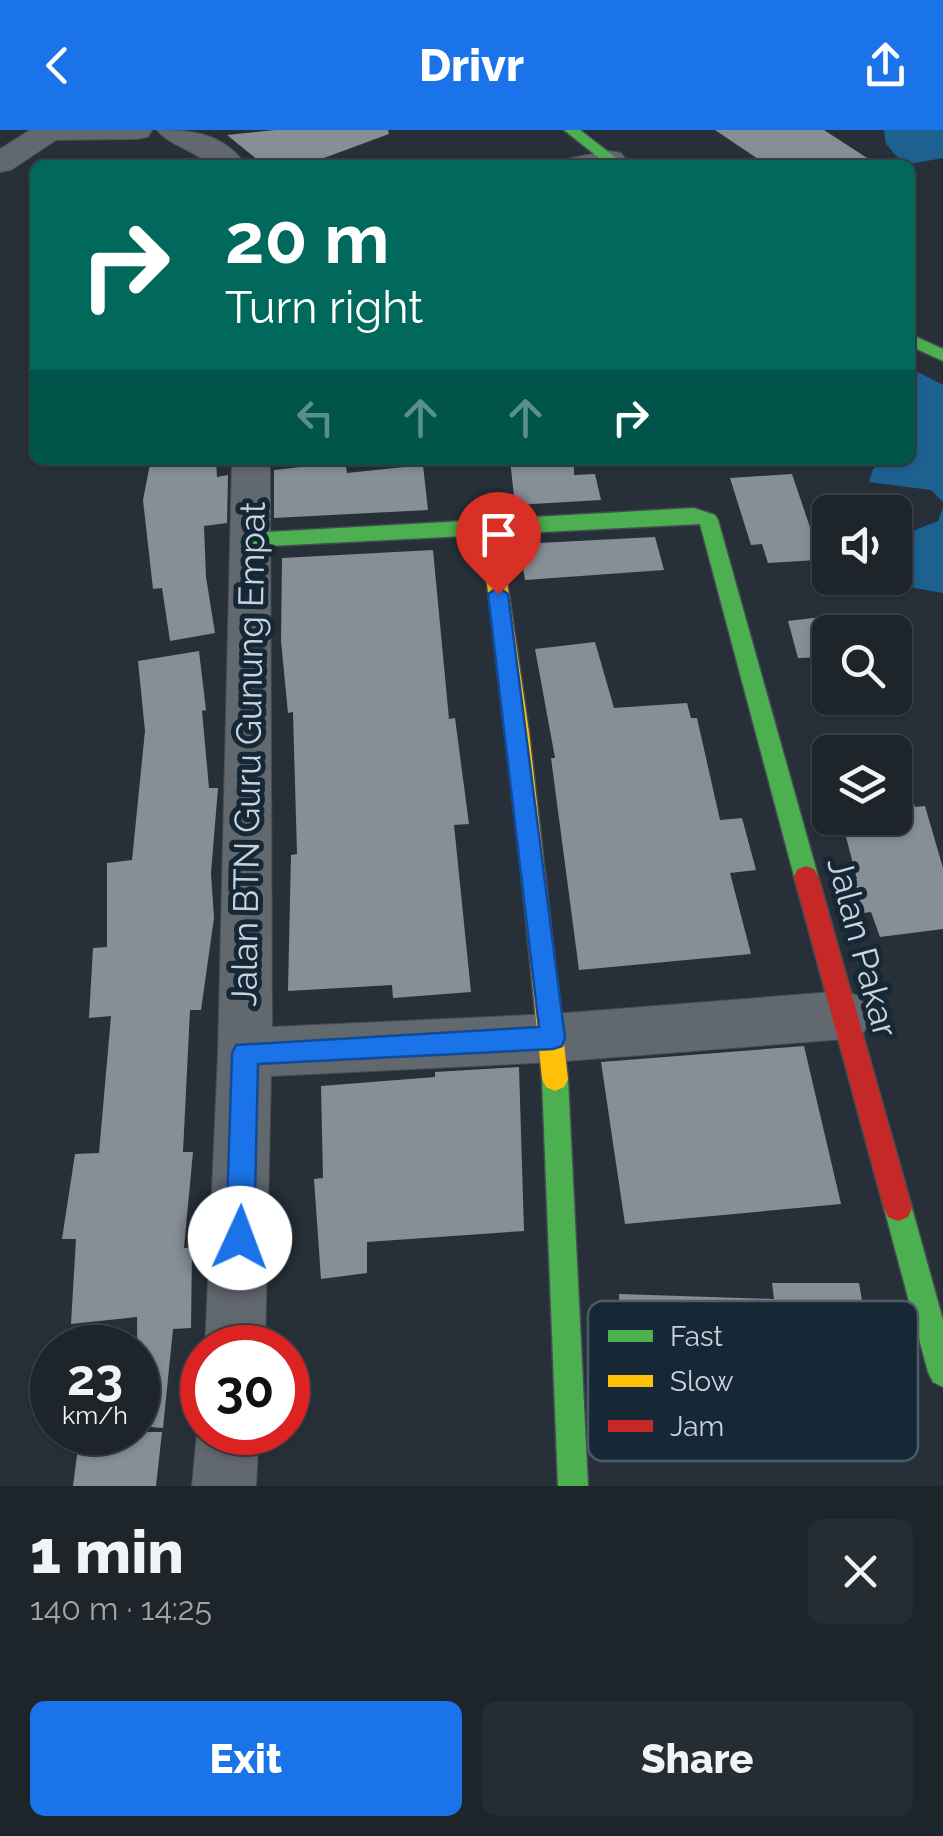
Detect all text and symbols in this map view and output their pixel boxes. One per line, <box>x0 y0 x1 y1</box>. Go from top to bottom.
icon: back <box>30 38 85 93</box>
icon: share <box>858 38 913 93</box>
text: Drivr <box>419 39 524 92</box>
text: 20 m <box>225 197 389 279</box>
icon: right <box>60 200 190 330</box>
text: Turn right <box>225 281 423 334</box>
icon: left <box>288 390 343 445</box>
icon: ahead <box>393 390 448 445</box>
icon: ahead <box>498 390 553 445</box>
icon: right <box>603 390 658 445</box>
pin <box>456 492 541 595</box>
map controls <box>812 495 912 835</box>
button: sound <box>812 495 912 595</box>
street label: Jalan BTN Guru Gunung Empat <box>223 501 273 1007</box>
icon: arrive <box>471 507 526 562</box>
button: search <box>812 615 912 715</box>
button: layers <box>812 735 912 835</box>
street label: Jalan Pakar <box>819 853 907 1041</box>
position arrow <box>188 1186 292 1290</box>
legend <box>588 1301 918 1461</box>
text: Fast <box>670 1320 723 1353</box>
speed limit sign: 30 <box>180 1325 310 1455</box>
text: 23 <box>67 1348 123 1407</box>
text: Slow <box>670 1365 734 1398</box>
text: km/h <box>62 1400 128 1430</box>
text: Jam <box>670 1410 724 1443</box>
text: 1 min <box>30 1517 184 1587</box>
button: close <box>808 1519 913 1624</box>
text: 140 m · 14:25 <box>30 1590 212 1627</box>
button: Exit <box>30 1701 462 1816</box>
button: Share <box>482 1701 913 1816</box>

